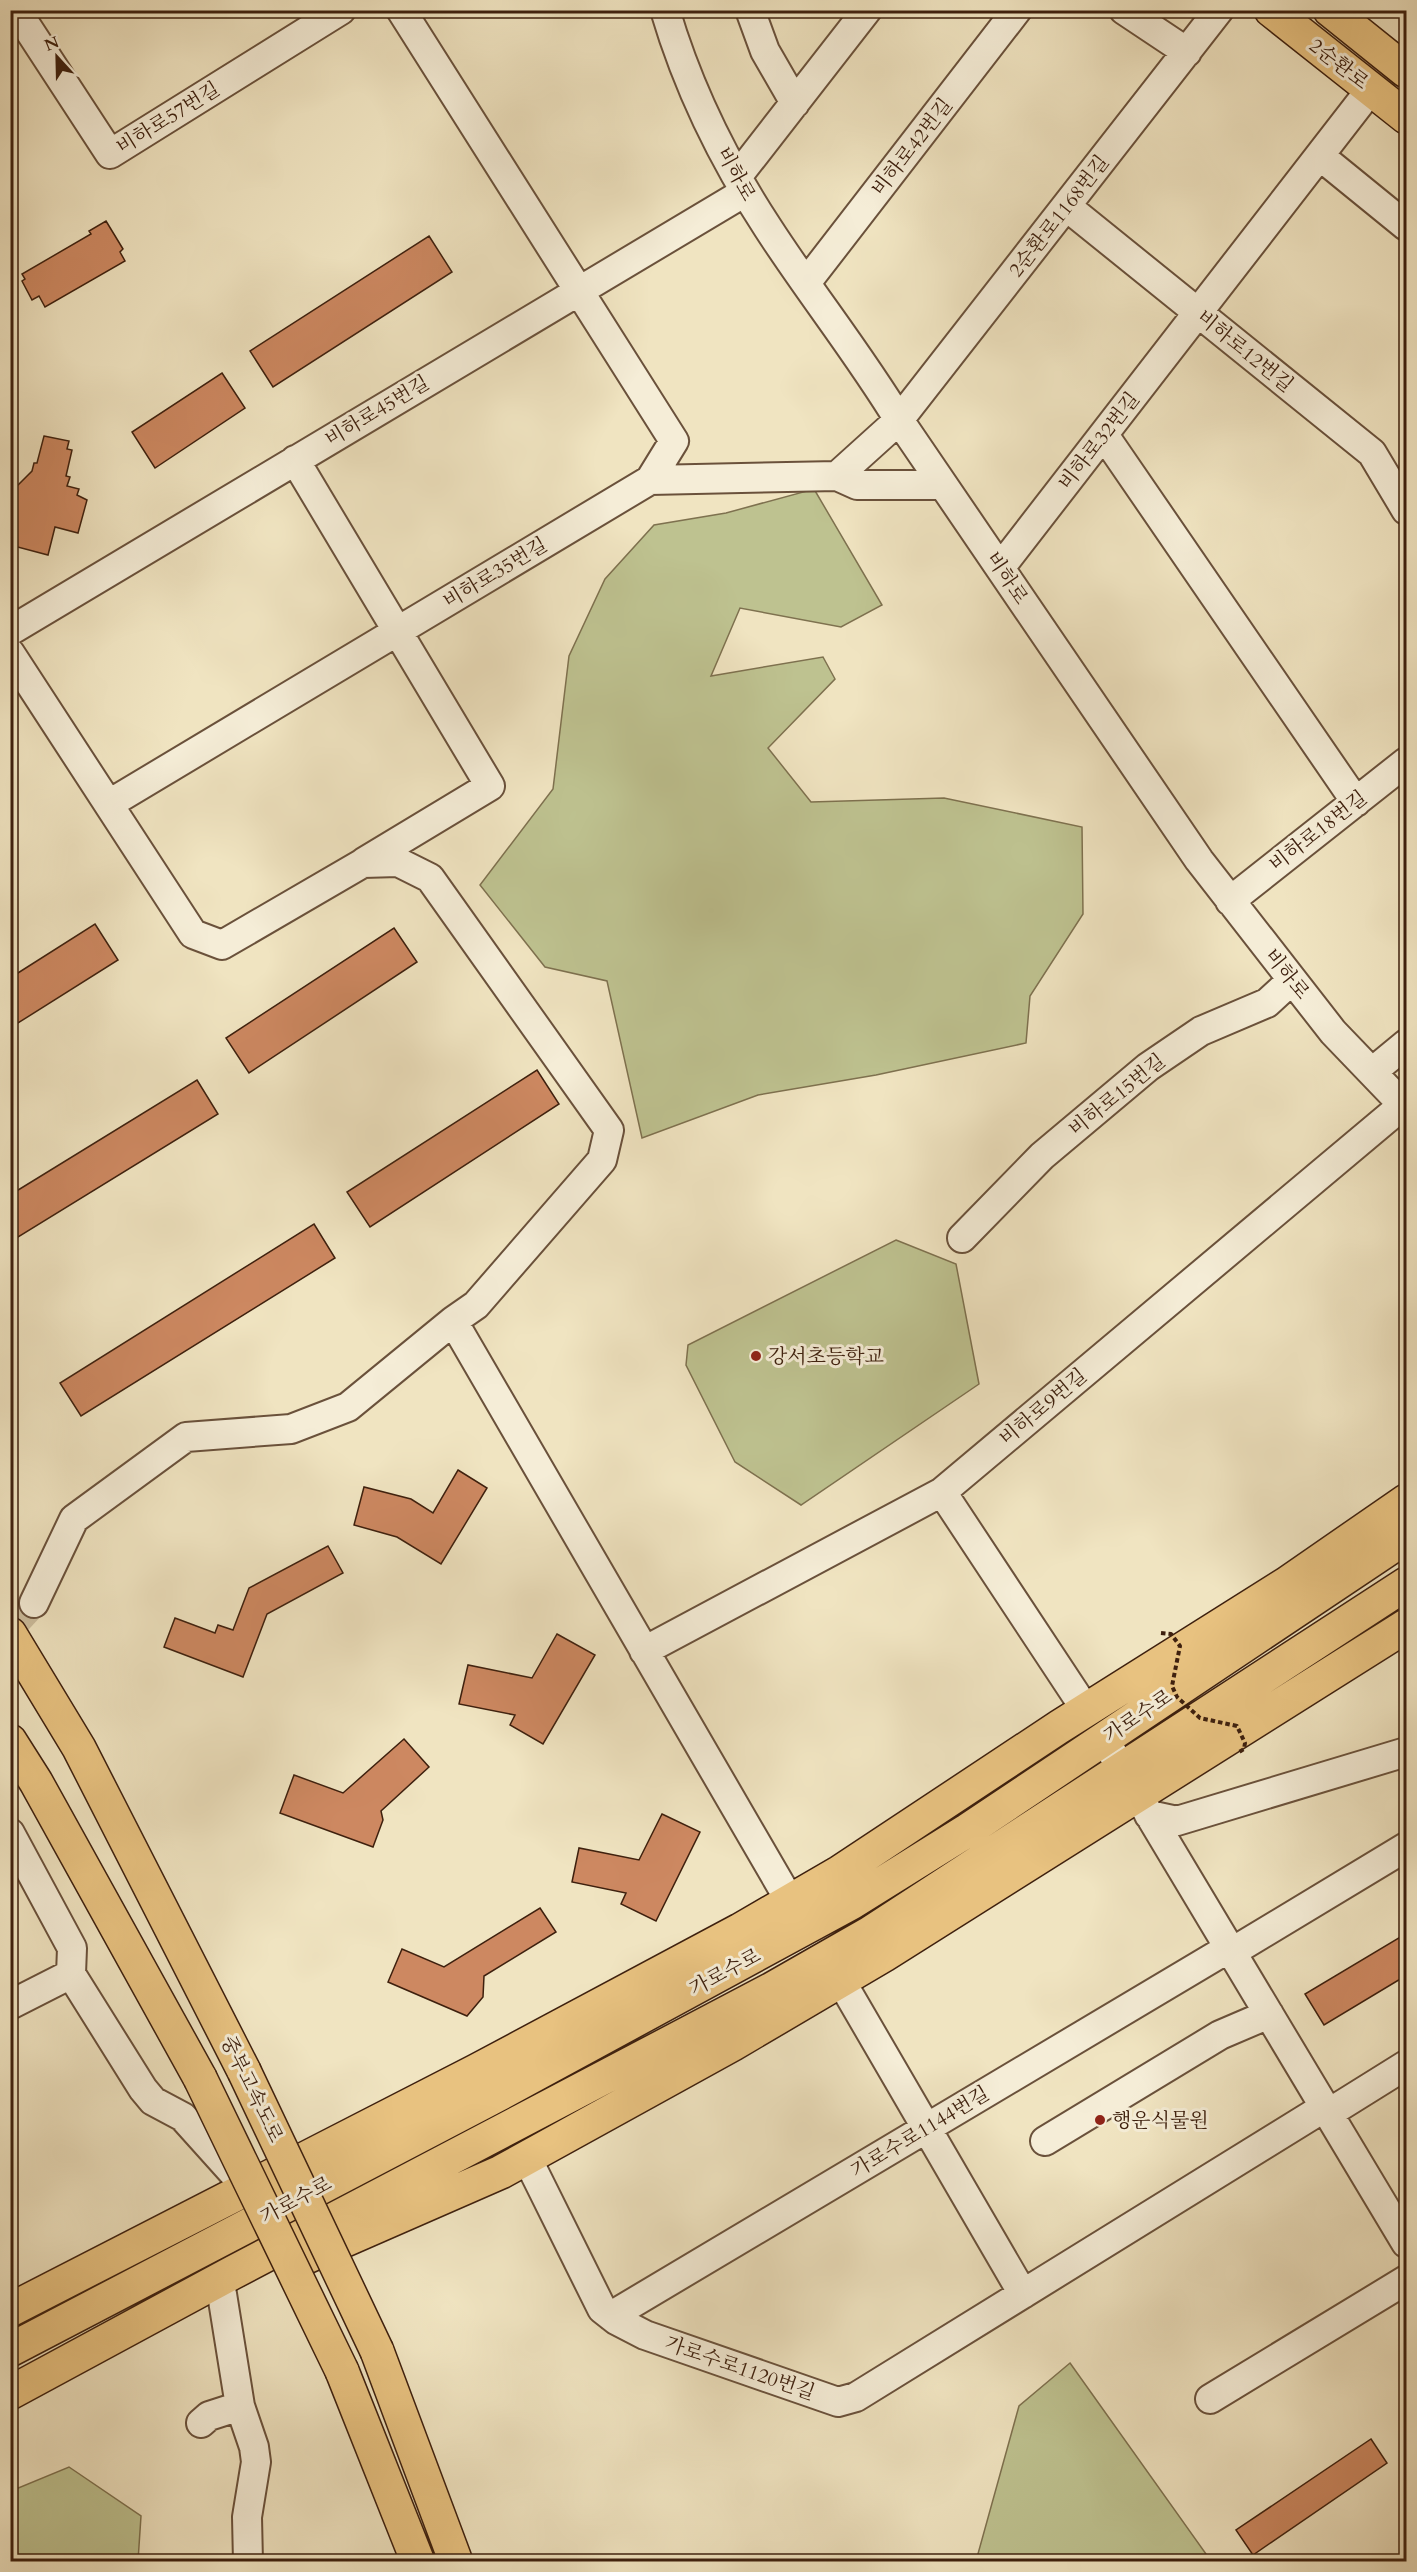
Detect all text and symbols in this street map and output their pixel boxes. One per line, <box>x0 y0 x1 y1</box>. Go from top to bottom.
north arrow <box>27 27 87 87</box>
text: N <box>41 31 62 57</box>
street label: 2순환로 <box>1304 32 1374 96</box>
street label: 비하로57번길 <box>111 76 225 160</box>
street label: 비하로42번길 <box>865 93 959 201</box>
street label: 비하로 <box>710 142 762 206</box>
street label: 2순환로1168번길 <box>1003 149 1115 283</box>
street label: 비하로12번길 <box>1191 304 1299 398</box>
street label: 비하로45번길 <box>320 369 434 453</box>
street label: 비하로32번길 <box>1052 387 1146 495</box>
street label: 비하로35번길 <box>438 531 552 615</box>
street label: 비하로 <box>980 546 1034 610</box>
street label: 비하로18번길 <box>1264 784 1372 878</box>
street label: 비하로 <box>1258 943 1316 1005</box>
street label: 비하로15번길 <box>1063 1048 1171 1142</box>
place label: 강서초등학교 <box>768 1343 885 1370</box>
marker: 강서초등학교 <box>749 1349 763 1363</box>
street label: 비하로9번길 <box>993 1362 1093 1452</box>
street label: 가로수로 <box>1098 1683 1178 1749</box>
street label: 가로수로 <box>685 1942 765 2002</box>
street label: 중부고속도로 <box>214 2031 290 2147</box>
street label: 가로수로1144번길 <box>846 2080 994 2184</box>
place label: 행운식물원 <box>1112 2107 1209 2134</box>
marker: 행운식물원 <box>1093 2113 1107 2127</box>
street label: 가로수로 <box>256 2170 336 2230</box>
street label: 가로수로1120번길 <box>661 2330 819 2406</box>

